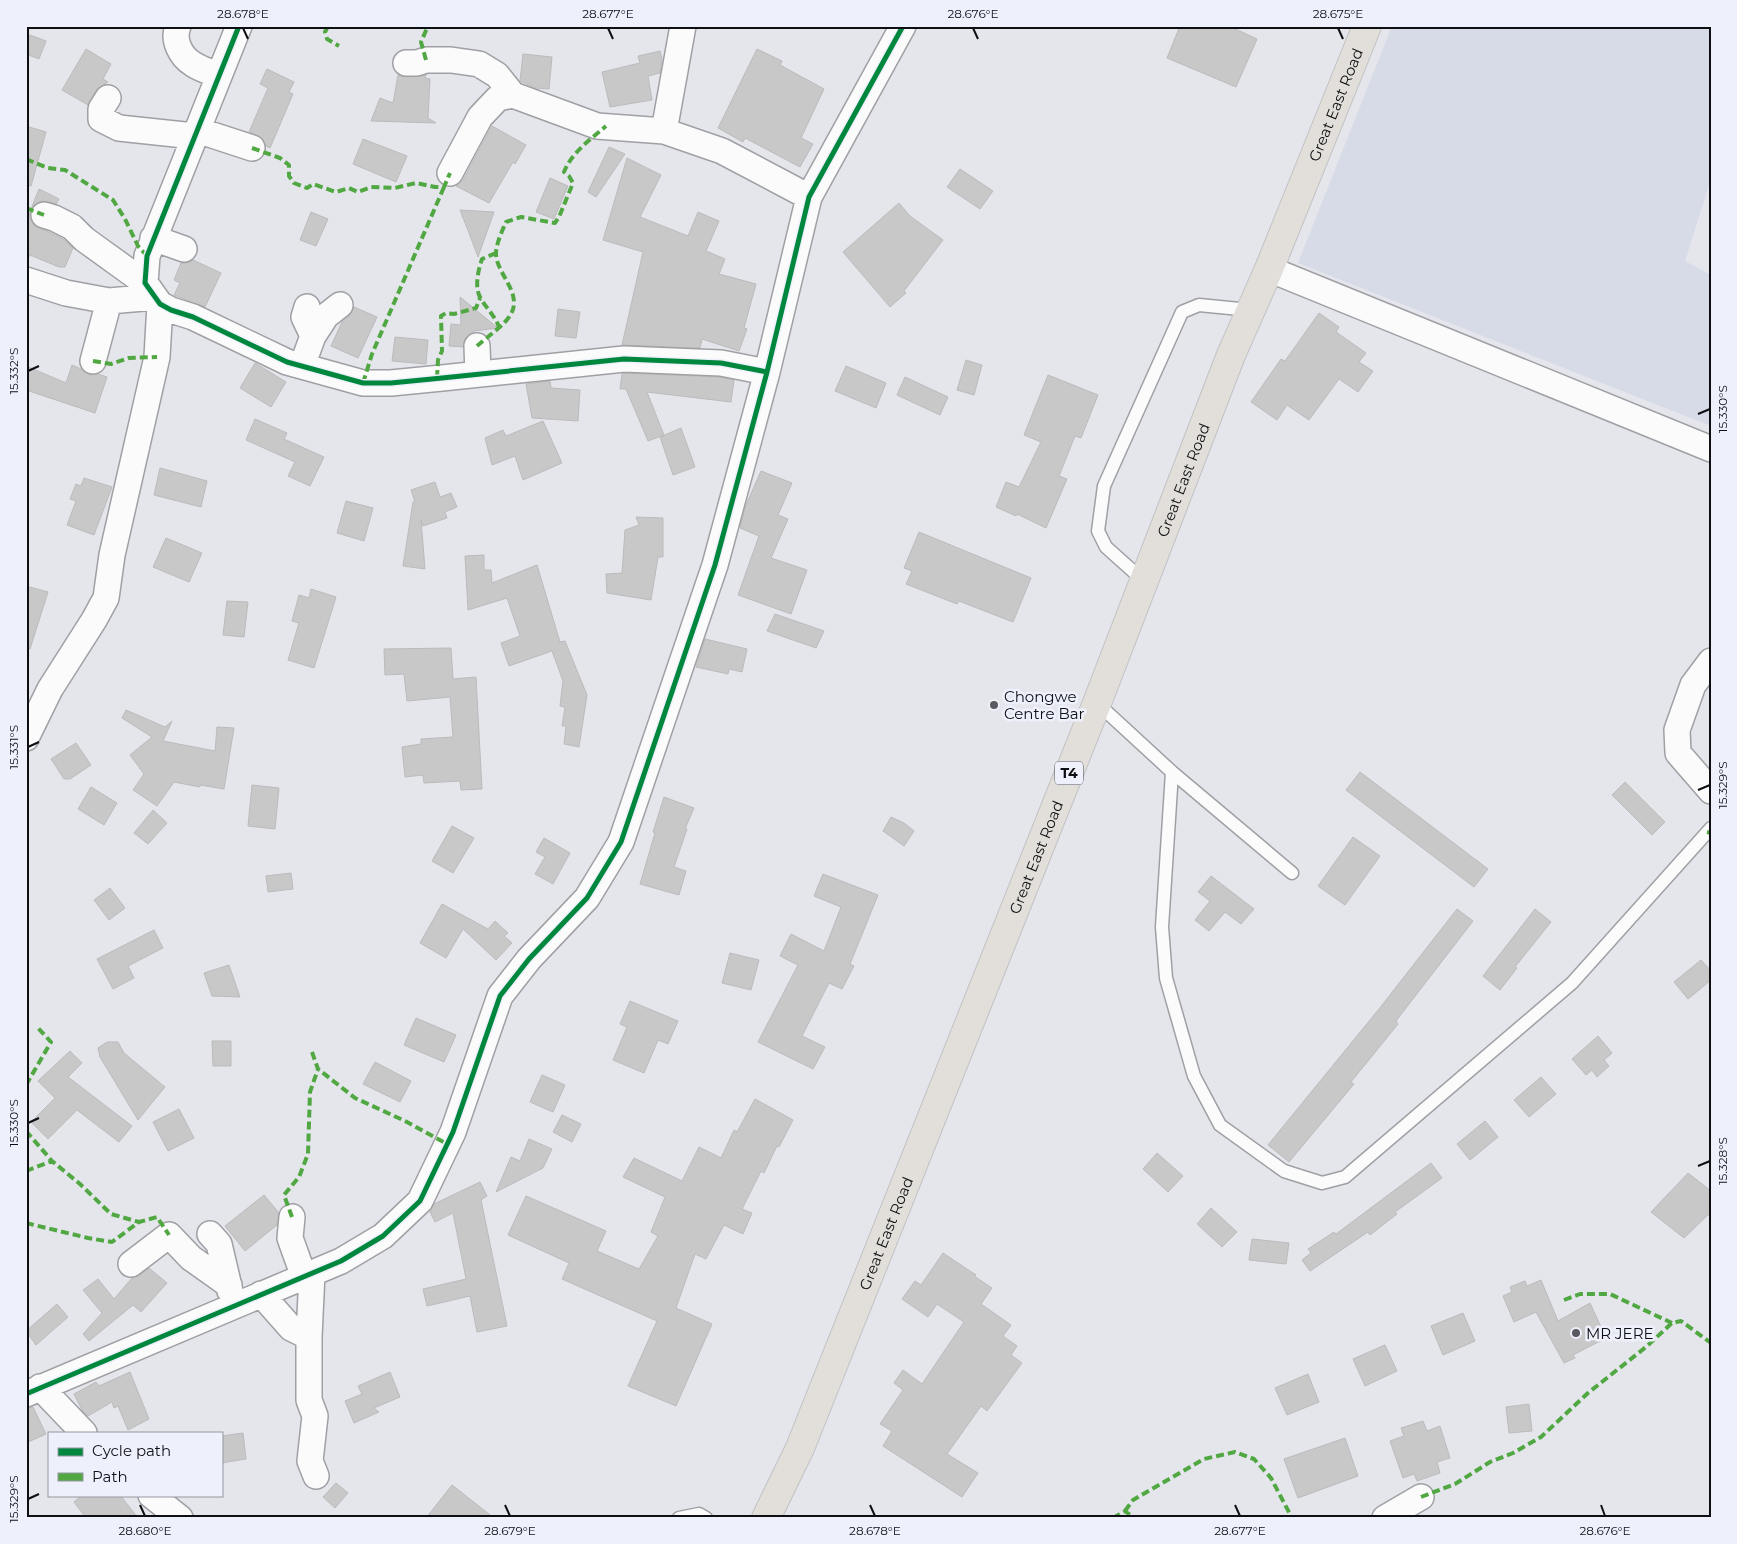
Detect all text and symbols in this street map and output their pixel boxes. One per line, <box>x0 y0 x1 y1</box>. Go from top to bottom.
text: 28.678°E <box>217 6 269 21</box>
text: 28.677°E <box>582 6 634 21</box>
text: 28.676°E <box>947 6 999 21</box>
text: 28.675°E <box>1313 6 1363 21</box>
street label: Great East Road <box>1304 45 1367 164</box>
text: 15.332°S <box>6 348 21 394</box>
text: 15.330°S <box>1715 385 1730 433</box>
street label: Great East Road <box>1152 420 1213 539</box>
place label: Chongwe Centre Bar <box>1004 687 1085 723</box>
marker: Chongwe Centre Bar <box>988 699 1000 711</box>
text: 15.331°S <box>6 725 21 769</box>
road number: T4 <box>1055 761 1083 784</box>
text: 15.329°S <box>1715 761 1730 809</box>
street label: Great East Road <box>1004 798 1067 917</box>
text: 15.330°S <box>6 1099 21 1147</box>
text: 15.328°S <box>1715 1137 1730 1185</box>
street label: Great East Road <box>854 1174 917 1293</box>
place label: MR JERE <box>1586 1324 1654 1343</box>
marker: MR JERE <box>1570 1327 1582 1339</box>
legend <box>48 1432 222 1496</box>
text: Cycle path <box>92 1441 171 1460</box>
text: Path <box>92 1467 128 1486</box>
text: 15.329°S <box>6 1475 21 1523</box>
text: 28.680°E <box>119 1523 172 1538</box>
text: 28.679°E <box>484 1523 536 1538</box>
text: 28.678°E <box>849 1523 901 1538</box>
text: 28.677°E <box>1214 1523 1266 1538</box>
text: 28.676°E <box>1579 1523 1631 1538</box>

